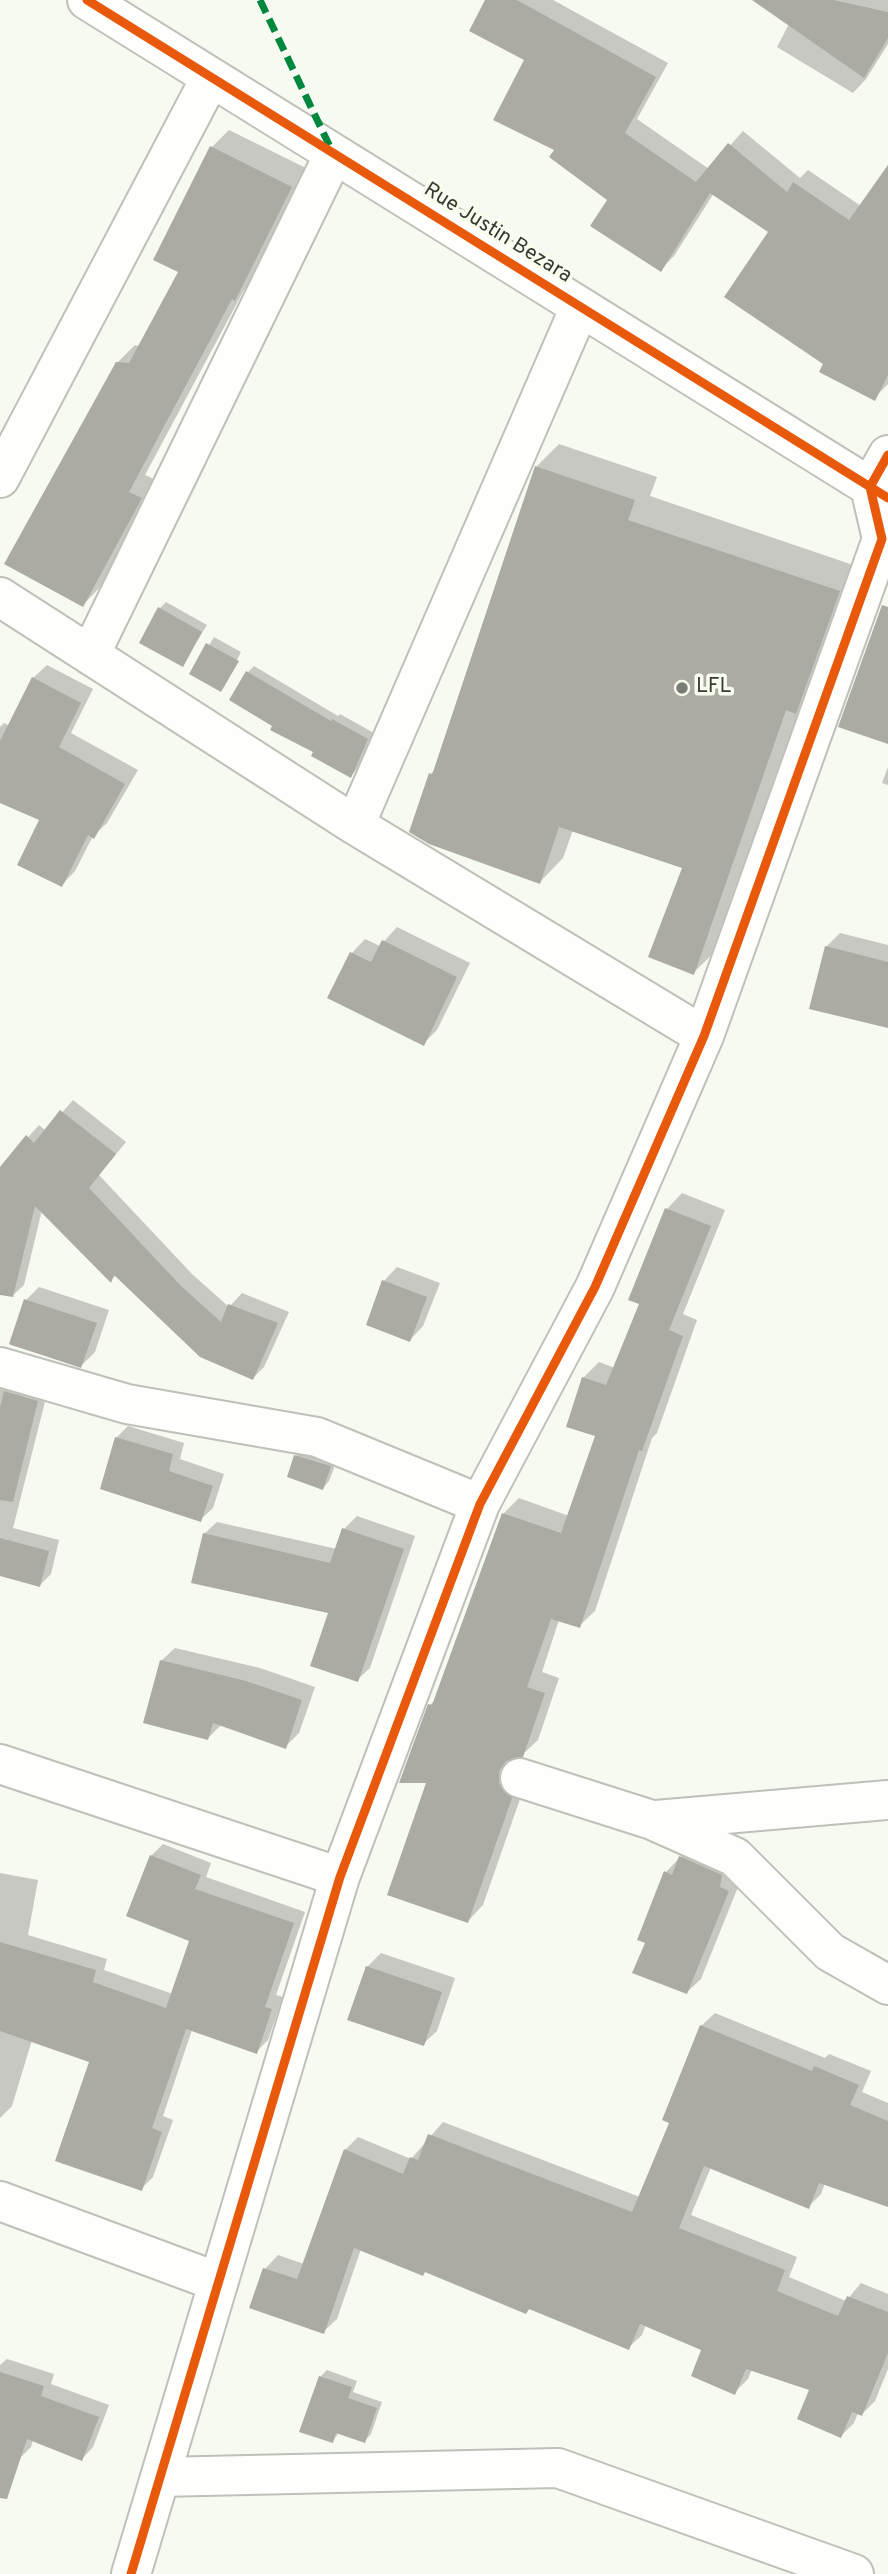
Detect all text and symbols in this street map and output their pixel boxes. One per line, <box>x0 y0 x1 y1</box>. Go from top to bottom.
street label: Rue Justin Bezara <box>418 178 576 290</box>
place label: LFL <box>696 675 731 701</box>
marker: LFL <box>674 680 690 696</box>

